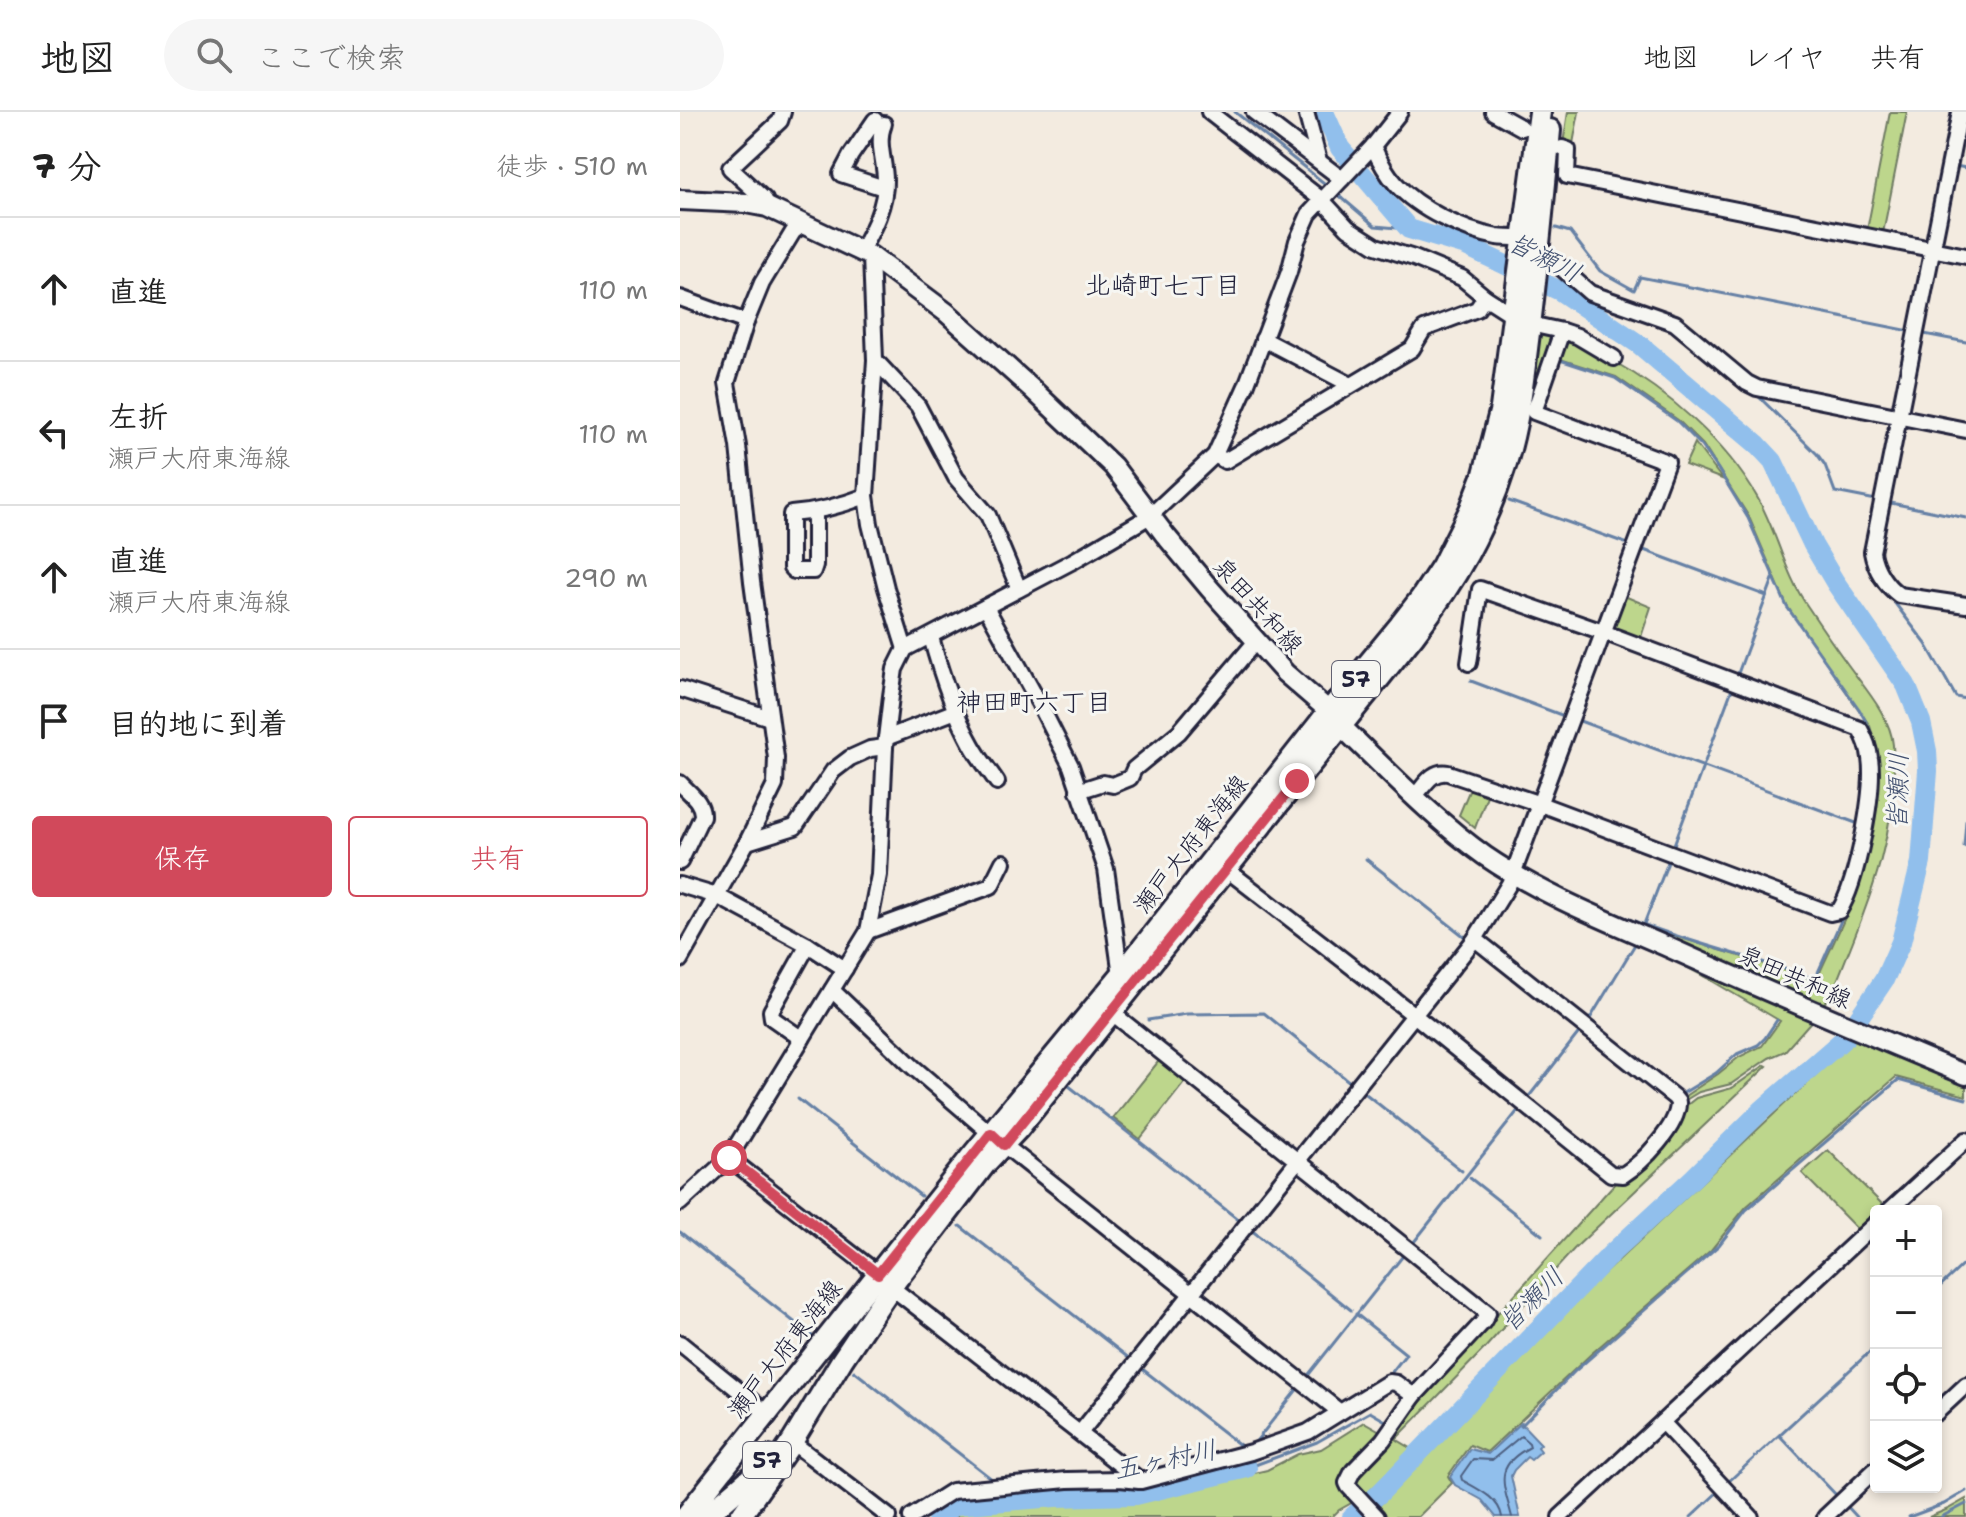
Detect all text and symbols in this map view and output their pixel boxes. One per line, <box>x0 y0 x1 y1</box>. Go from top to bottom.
search box <box>164 19 724 91</box>
text: 地図 <box>40 32 116 83</box>
icon: search <box>192 33 236 77</box>
text: ここで検索 <box>256 37 406 78</box>
text: 地図 <box>1643 38 1699 76</box>
text: レイヤ <box>1743 38 1826 76</box>
text: 共有 <box>1870 38 1926 76</box>
text: 7 分 <box>32 143 102 189</box>
text: 徒歩 · 510 m <box>496 148 648 183</box>
water label: 皆瀬川 <box>1502 224 1588 290</box>
icon: ahead <box>32 267 76 311</box>
district label: 北崎町七丁目 <box>1085 267 1241 302</box>
text: 直進 <box>108 271 168 312</box>
text: 110 m <box>578 272 648 307</box>
text: 左折 <box>108 396 168 437</box>
icon: left <box>32 411 76 455</box>
text: 110 m <box>578 416 648 451</box>
text: 瀬戸大府東海線 <box>108 440 290 475</box>
text: 直進 <box>108 540 168 581</box>
street label: 泉田共和線 <box>1206 551 1310 661</box>
icon: ahead <box>32 555 76 599</box>
text: 290 m <box>564 560 648 595</box>
text: 瀬戸大府東海線 <box>108 584 290 619</box>
road number: 57 <box>1332 661 1380 697</box>
district label: 神田町六丁目 <box>956 684 1112 719</box>
icon: arrive <box>32 699 76 743</box>
text: 目的地に到着 <box>108 703 288 744</box>
water label: 皆瀬川 <box>1879 752 1915 830</box>
route end <box>1279 763 1315 799</box>
street label: 瀬戸大府東海線 <box>1127 768 1255 920</box>
button: 保存 <box>32 816 332 897</box>
button: 共有 <box>348 816 648 897</box>
street label: 泉田共和線 <box>1734 938 1856 1016</box>
route start <box>711 1140 747 1176</box>
map controls <box>1870 1205 1942 1493</box>
button: + <box>1870 1205 1942 1277</box>
water label: 皆瀬川 <box>1491 1259 1571 1339</box>
street label: 瀬戸大府東海線 <box>721 1273 849 1425</box>
button: − <box>1870 1277 1942 1349</box>
button: locate <box>1870 1349 1942 1421</box>
button: layers <box>1870 1421 1942 1493</box>
water label: 五ヶ村川 <box>1110 1431 1220 1487</box>
road number: 57 <box>743 1442 791 1478</box>

